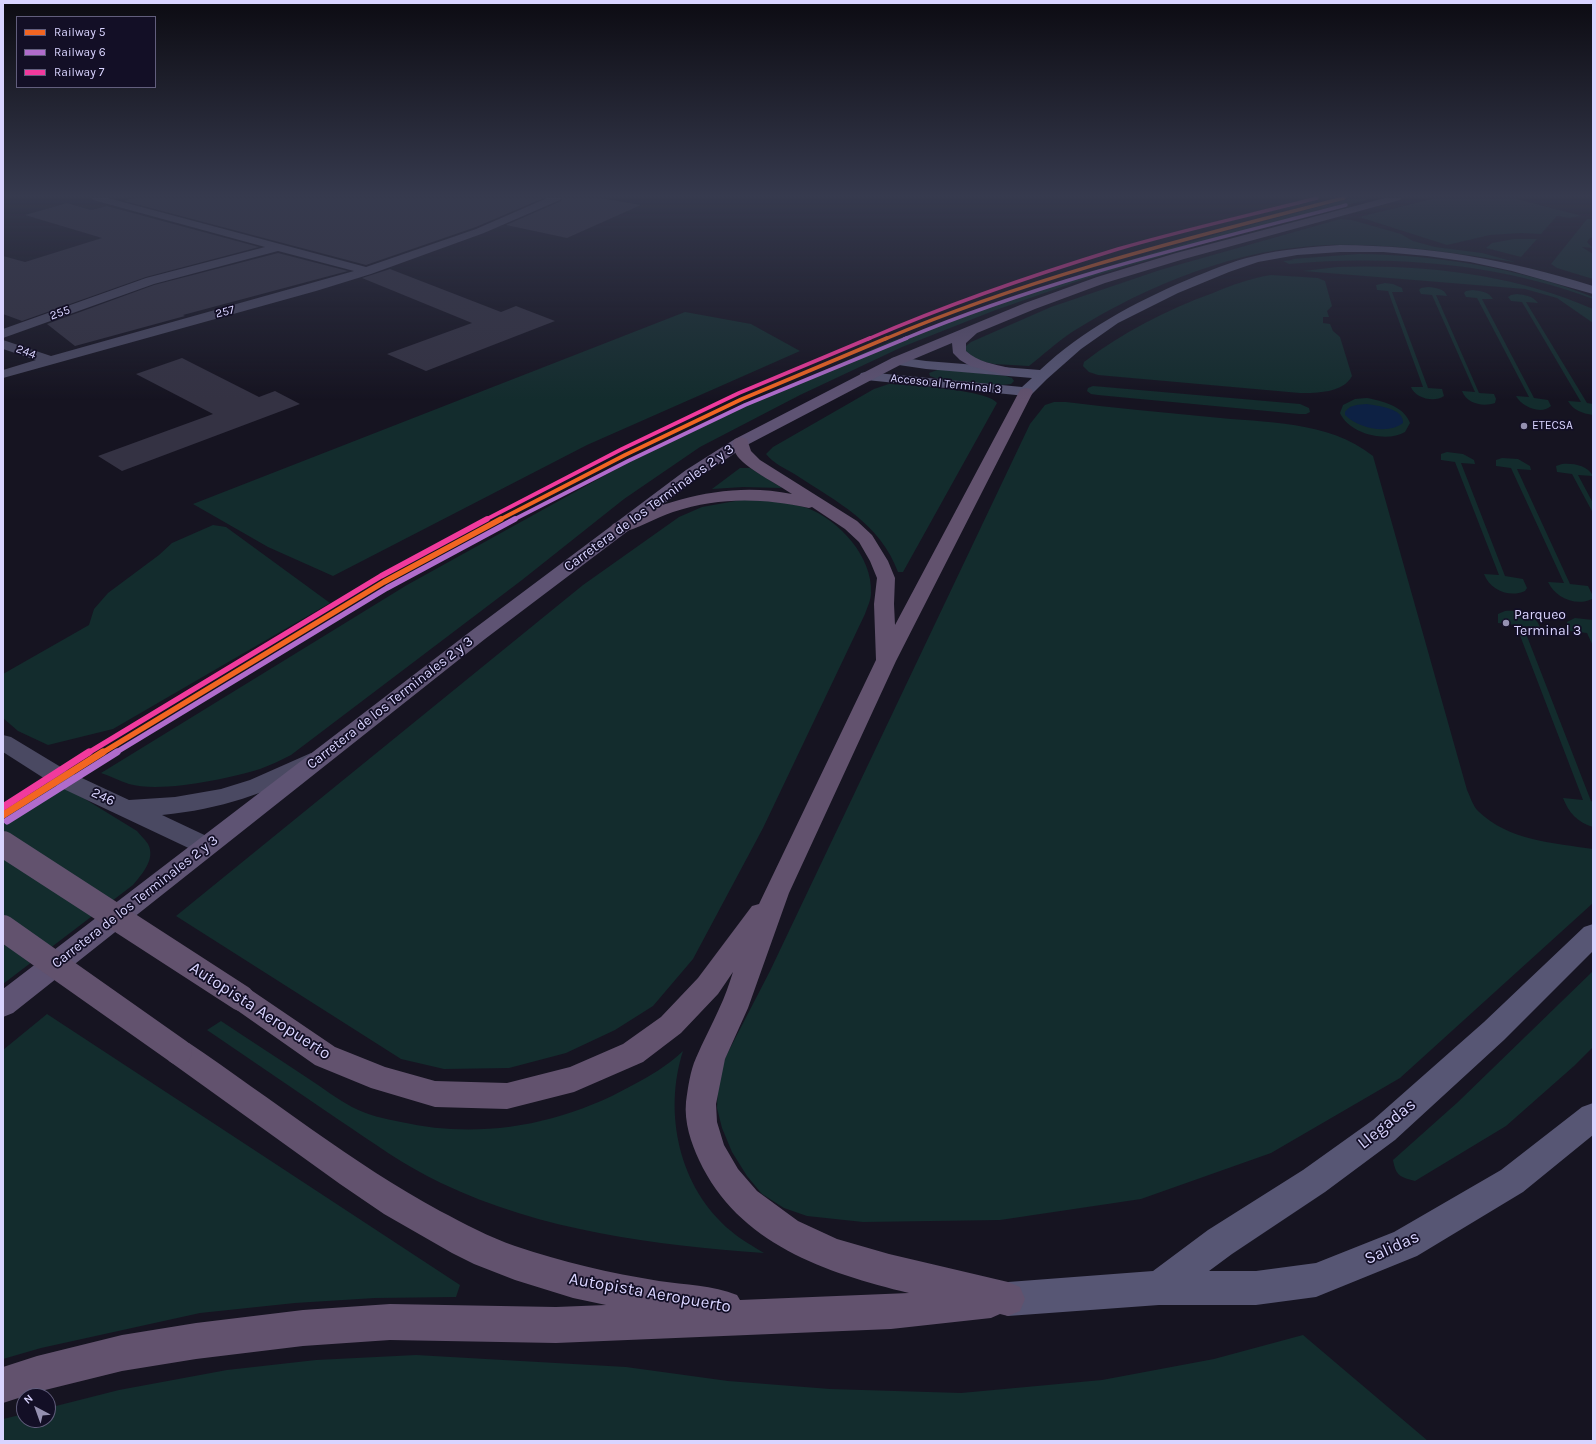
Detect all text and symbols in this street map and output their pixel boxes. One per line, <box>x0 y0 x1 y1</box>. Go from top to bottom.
legend <box>16 16 156 88</box>
text: Railway 5 <box>54 25 105 39</box>
text: Railway 6 <box>54 45 106 59</box>
text: Railway 7 <box>54 65 104 79</box>
street label: 255 <box>48 303 72 323</box>
street label: 257 <box>214 303 236 321</box>
street label: 244 <box>14 342 38 362</box>
street label: Acceso al Terminal 3 <box>890 371 1002 397</box>
place label: ETECSA <box>1532 419 1573 433</box>
marker: ETECSA <box>1519 421 1529 431</box>
street label: Carretera de los Terminales 2 y 3 <box>561 441 737 575</box>
place label: Parqueo Terminal 3 <box>1514 607 1581 640</box>
marker: Parqueo Terminal 3 <box>1501 618 1511 628</box>
street label: Carretera de los Terminales 2 y 3 <box>304 633 476 773</box>
street label: 246 <box>89 784 117 810</box>
street label: Carretera de los Terminales 2 y 3 <box>49 832 221 972</box>
street label: Autopista Aeropuerto <box>186 958 334 1064</box>
street label: Llegadas <box>1354 1094 1420 1154</box>
street label: Salidas <box>1361 1227 1423 1269</box>
street label: Autopista Aeropuerto <box>567 1269 733 1317</box>
north arrow <box>16 1388 56 1428</box>
text: N <box>21 1392 36 1407</box>

